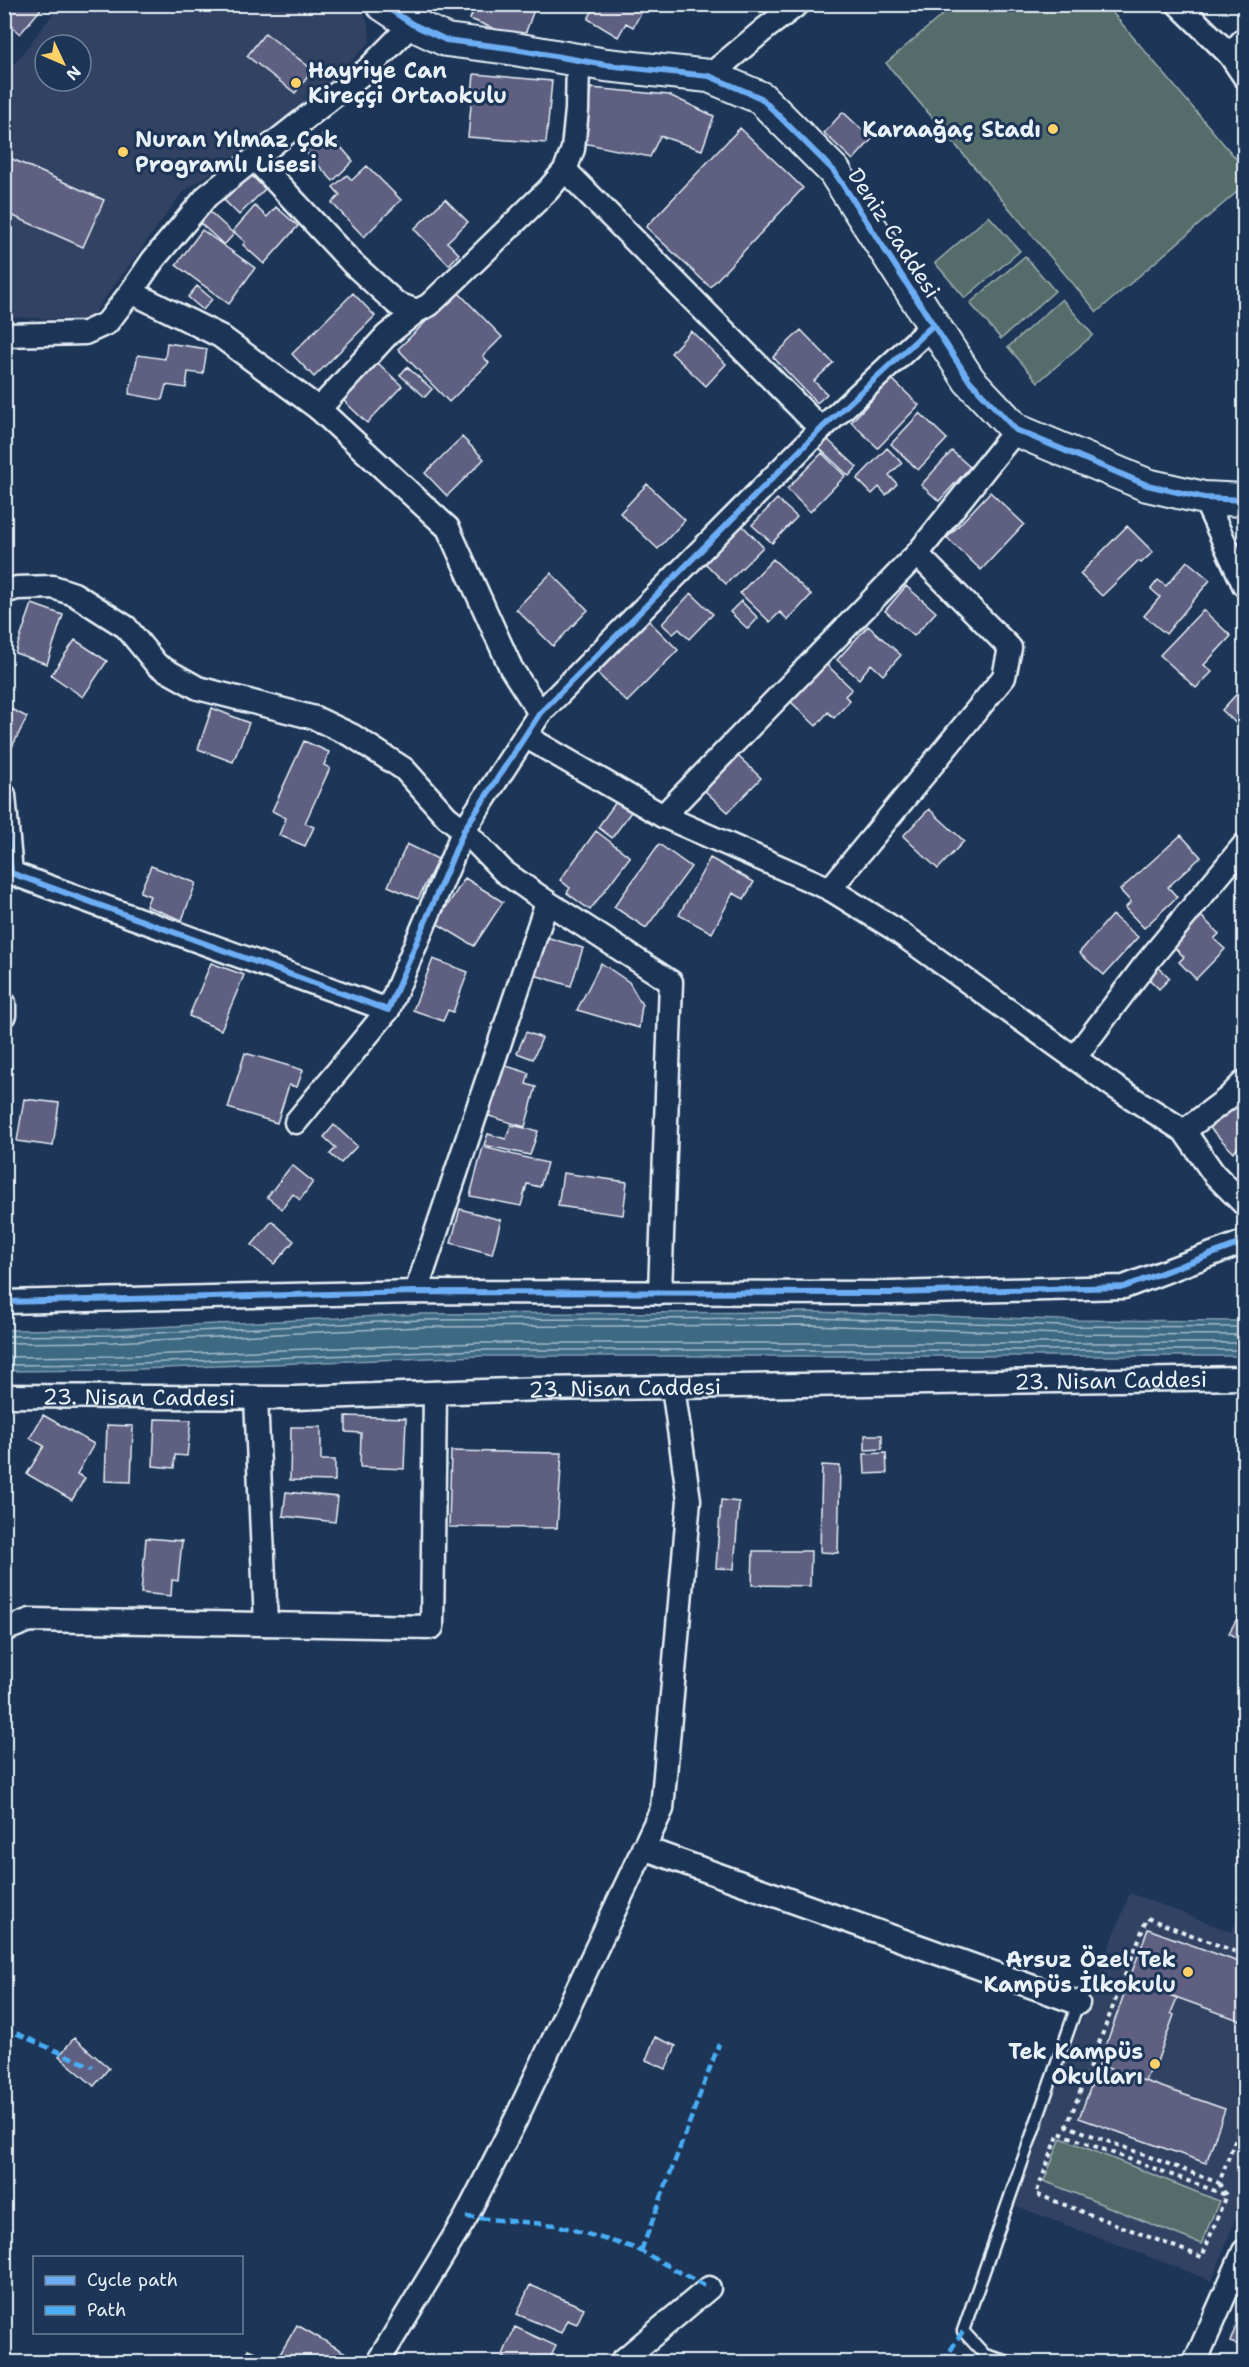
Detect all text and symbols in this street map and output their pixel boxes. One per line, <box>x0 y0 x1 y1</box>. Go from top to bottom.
north arrow <box>33 33 93 93</box>
place label: Hayriye Can Kireççi Ortaokulu <box>308 56 507 110</box>
text: N <box>61 61 85 85</box>
marker: Hayriye Can Kireççi Ortaokulu <box>289 76 303 90</box>
place label: Karaağaç Stadı <box>862 115 1041 144</box>
marker: Karaağaç Stadı <box>1046 122 1060 136</box>
place label: Nuran Yılmaz Çok Programlı Lisesi <box>135 125 338 179</box>
marker: Nuran Yılmaz Çok Programlı Lisesi <box>116 145 130 159</box>
street label: Deniz Caddesi <box>841 163 947 303</box>
street label: 23. Nisan Caddesi <box>1014 1364 1207 1396</box>
street label: 23. Nisan Caddesi <box>528 1372 721 1404</box>
street label: 23. Nisan Caddesi <box>43 1382 235 1412</box>
place label: Arsuz Özel Tek Kampüs İlkokulu <box>983 1945 1176 1999</box>
marker: Arsuz Özel Tek Kampüs İlkokulu <box>1181 1965 1195 1979</box>
place label: Tek Kampüs Okulları <box>1008 2037 1143 2091</box>
marker: Tek Kampüs Okulları <box>1148 2057 1162 2071</box>
legend <box>33 2256 243 2334</box>
text: Cycle path <box>87 2268 178 2292</box>
text: Path <box>87 2298 126 2322</box>

